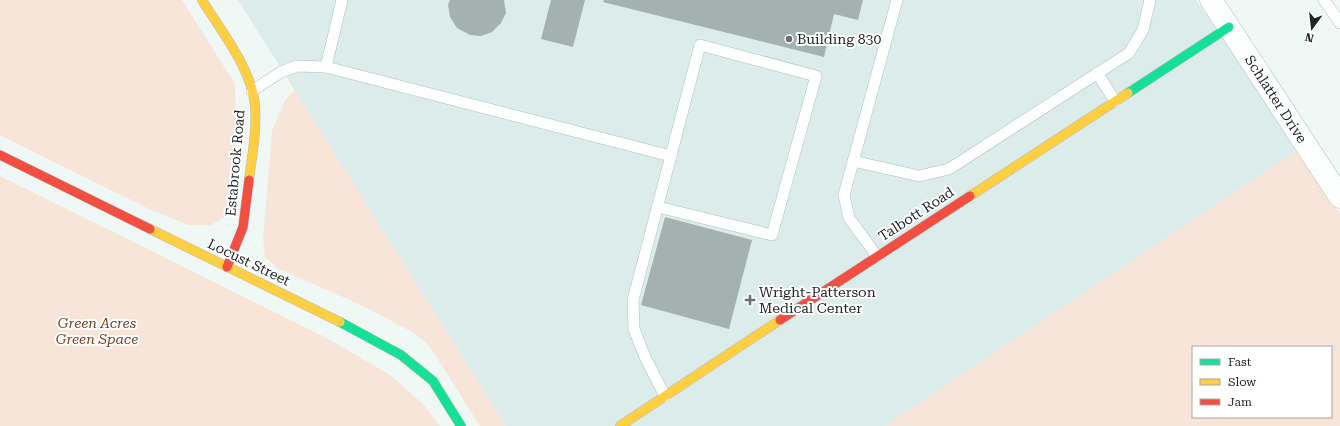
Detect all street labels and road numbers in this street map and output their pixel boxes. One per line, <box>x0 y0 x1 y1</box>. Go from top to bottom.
street label: Schlatter Drive <box>1242 52 1310 146</box>
street label: Estabrook Road <box>222 109 248 217</box>
street label: Talbott Road <box>875 184 957 244</box>
street label: Locust Street <box>205 235 293 289</box>

